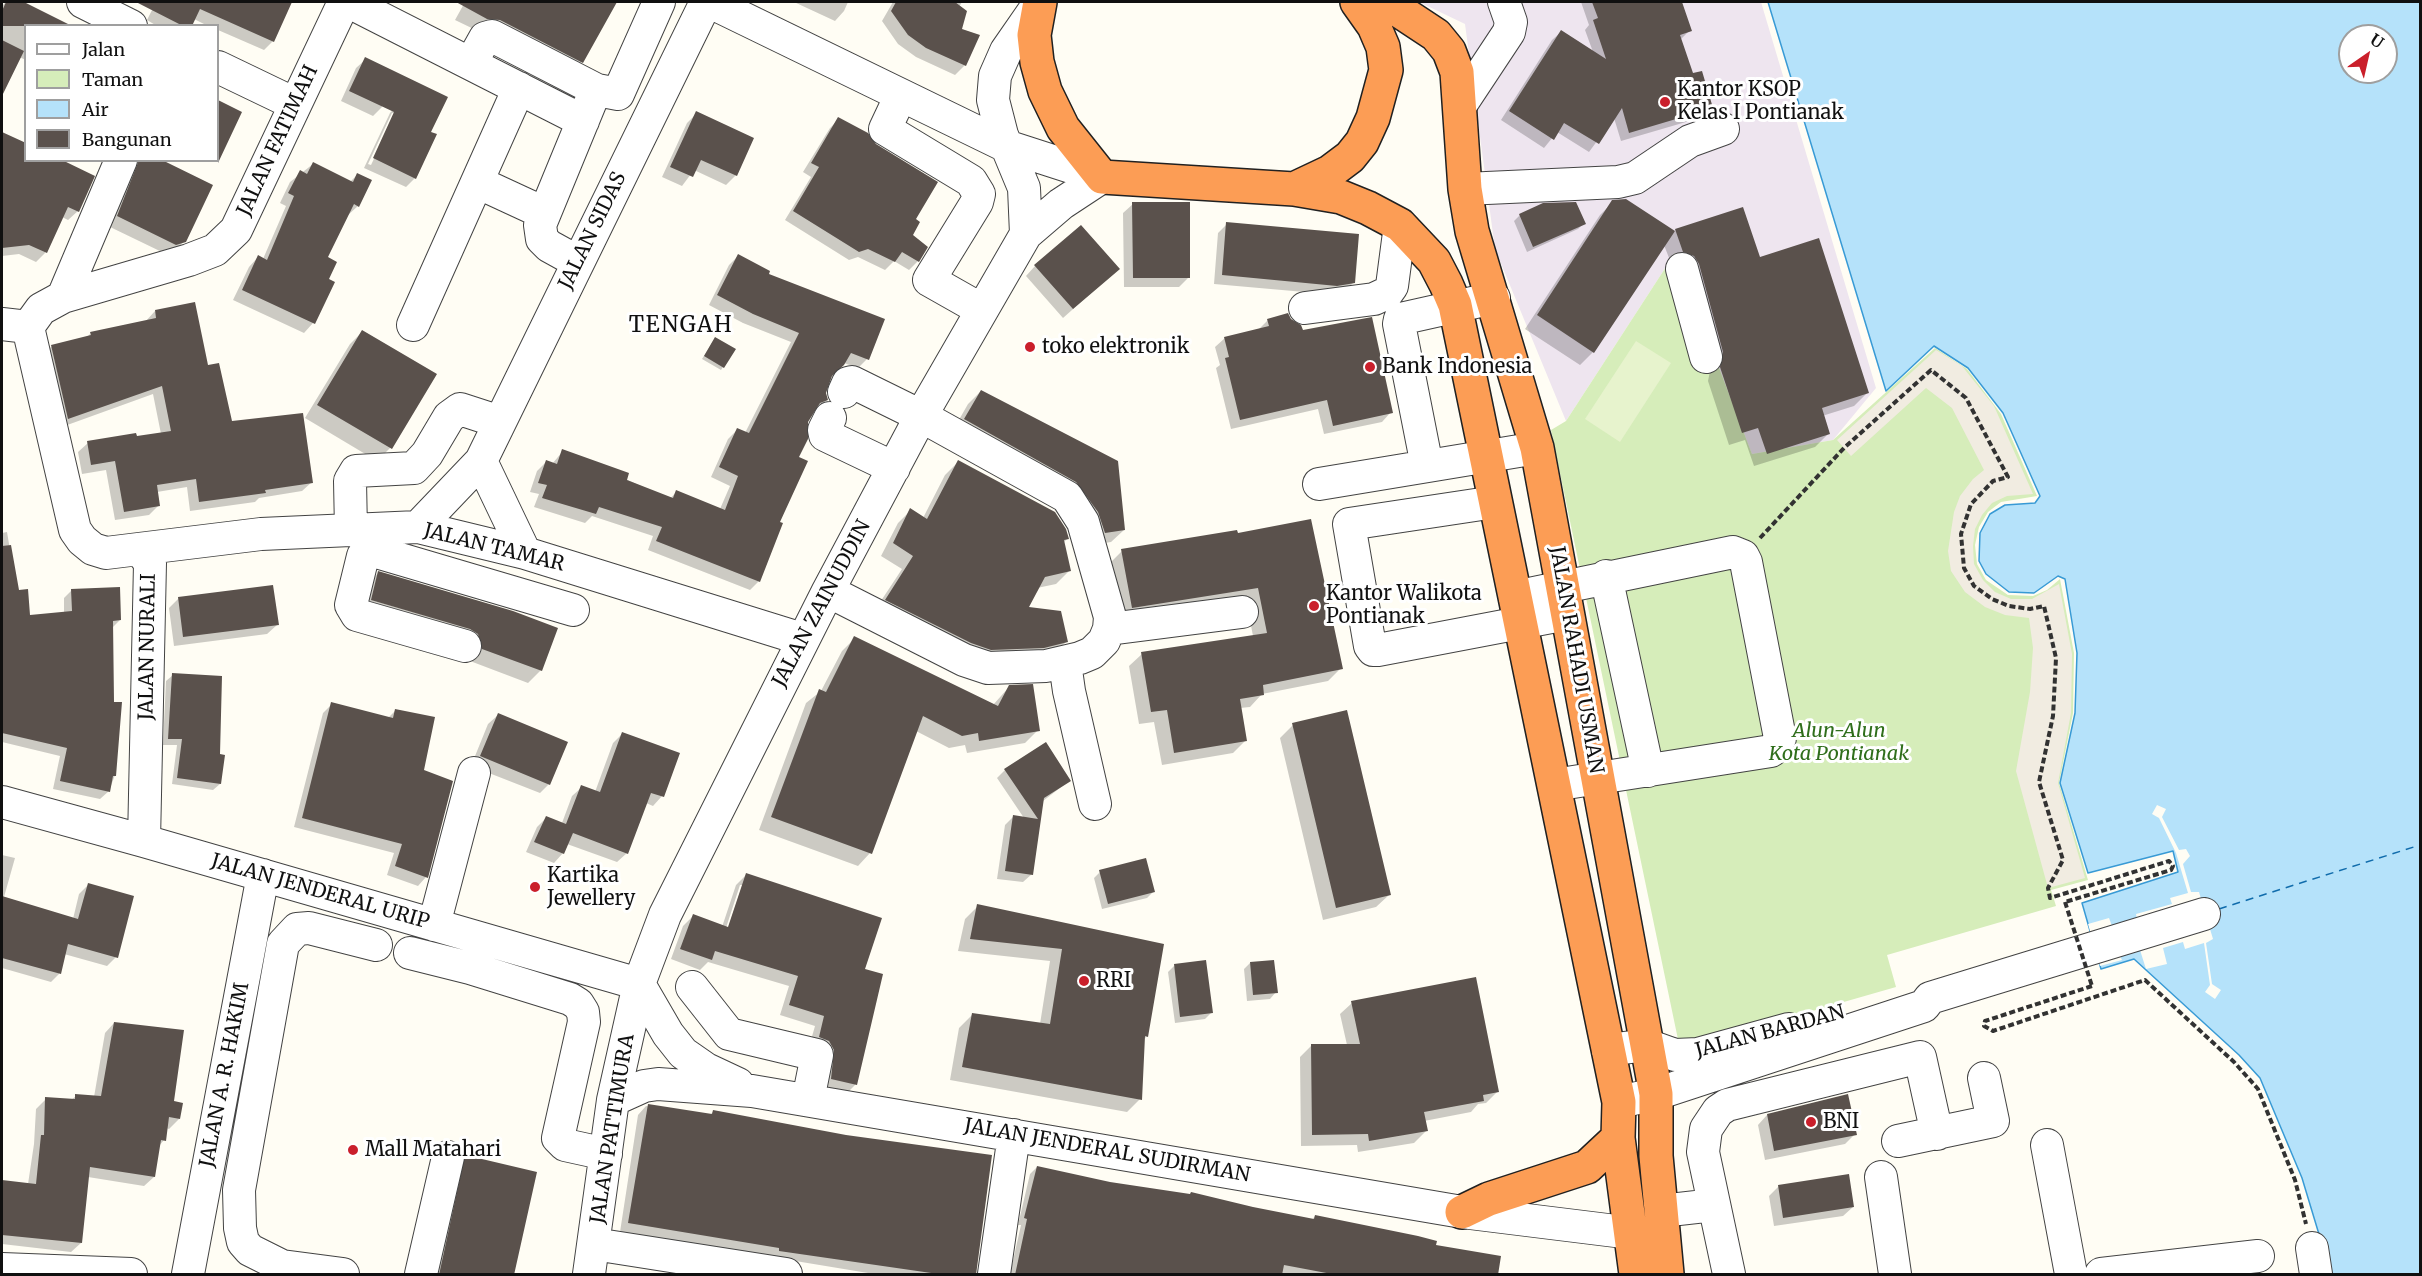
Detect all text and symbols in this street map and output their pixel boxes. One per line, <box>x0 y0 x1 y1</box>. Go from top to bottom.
legend <box>24 24 219 162</box>
north arrow <box>2338 24 2398 84</box>
text: U <box>2366 29 2387 52</box>
text: Jalan <box>82 38 125 61</box>
street label: JALAN FATIMAH <box>233 62 323 220</box>
text: Taman <box>82 68 143 91</box>
place label: Kantor KSOP Kelas I Pontianak <box>1677 78 1844 125</box>
marker: Kantor KSOP Kelas I Pontianak <box>1658 95 1672 109</box>
text: Air <box>82 98 109 121</box>
text: Bangunan <box>82 128 172 151</box>
street label: JALAN SIDAS <box>554 168 632 294</box>
district label: TENGAH <box>629 313 733 339</box>
place label: toko elektronik <box>1042 335 1189 359</box>
marker: toko elektronik <box>1023 340 1037 354</box>
place label: Bank Indonesia <box>1382 355 1532 379</box>
marker: Bank Indonesia <box>1363 360 1377 374</box>
street label: JALAN ZAINUDDIN <box>768 516 876 692</box>
street label: JALAN TAMAR <box>421 519 567 577</box>
street label: JALAN RAHADI USMAN <box>1544 545 1608 775</box>
street label: JALAN NURALI <box>135 573 161 721</box>
place label: Kantor Walikota Pontianak <box>1326 582 1482 629</box>
marker: Kantor Walikota Pontianak <box>1307 599 1321 613</box>
park label: Alun-Alun Kota Pontianak <box>1769 719 1909 766</box>
street label: JALAN JENDERAL URIP <box>208 849 432 935</box>
place label: Kartika Jewellery <box>547 864 635 911</box>
marker: Kartika Jewellery <box>528 880 542 894</box>
place label: RRI <box>1096 969 1131 993</box>
marker: RRI <box>1077 974 1091 988</box>
street label: JALAN A. R. HAKIM <box>195 981 255 1169</box>
street label: JALAN BARDAN <box>1693 1001 1847 1063</box>
street label: JALAN PATTIMURA <box>586 1032 640 1226</box>
place label: BNI <box>1823 1110 1859 1134</box>
street label: JALAN JENDERAL SUDIRMAN <box>962 1114 1252 1188</box>
marker: BNI <box>1804 1115 1818 1129</box>
place label: Mall Matahari <box>365 1138 501 1162</box>
marker: Mall Matahari <box>346 1143 360 1157</box>

